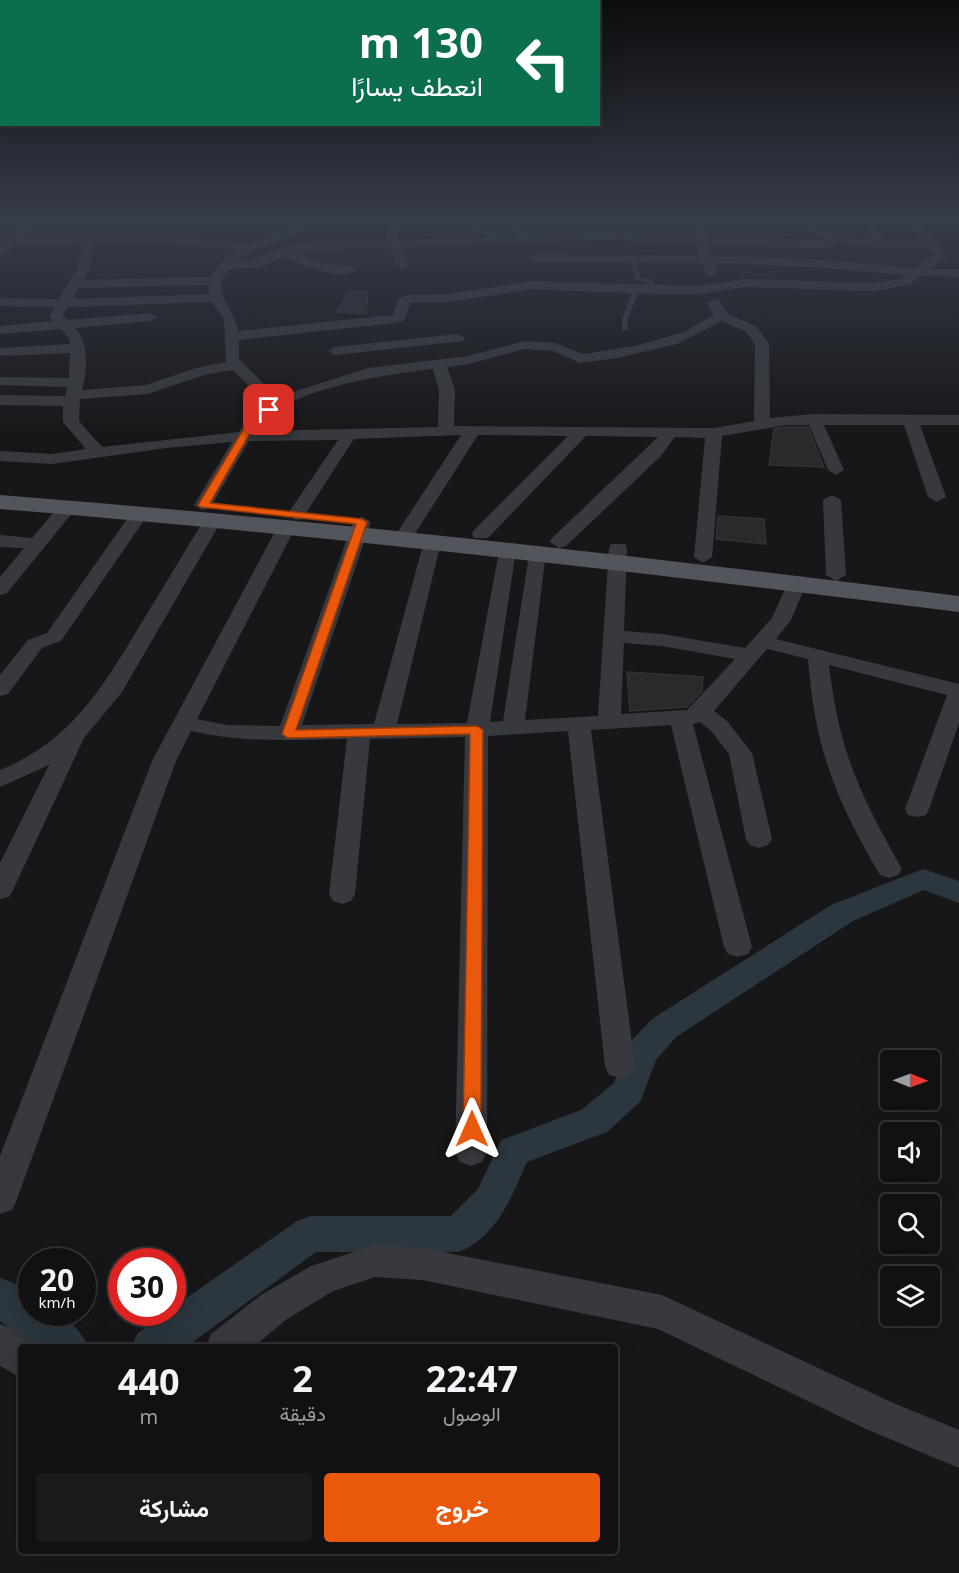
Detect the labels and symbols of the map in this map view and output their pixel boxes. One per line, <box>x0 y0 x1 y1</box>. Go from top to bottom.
pin <box>243 384 294 435</box>
north arrow <box>880 1050 940 1110</box>
position arrow <box>440 1097 504 1161</box>
speed limit sign: 30 <box>108 1248 186 1326</box>

